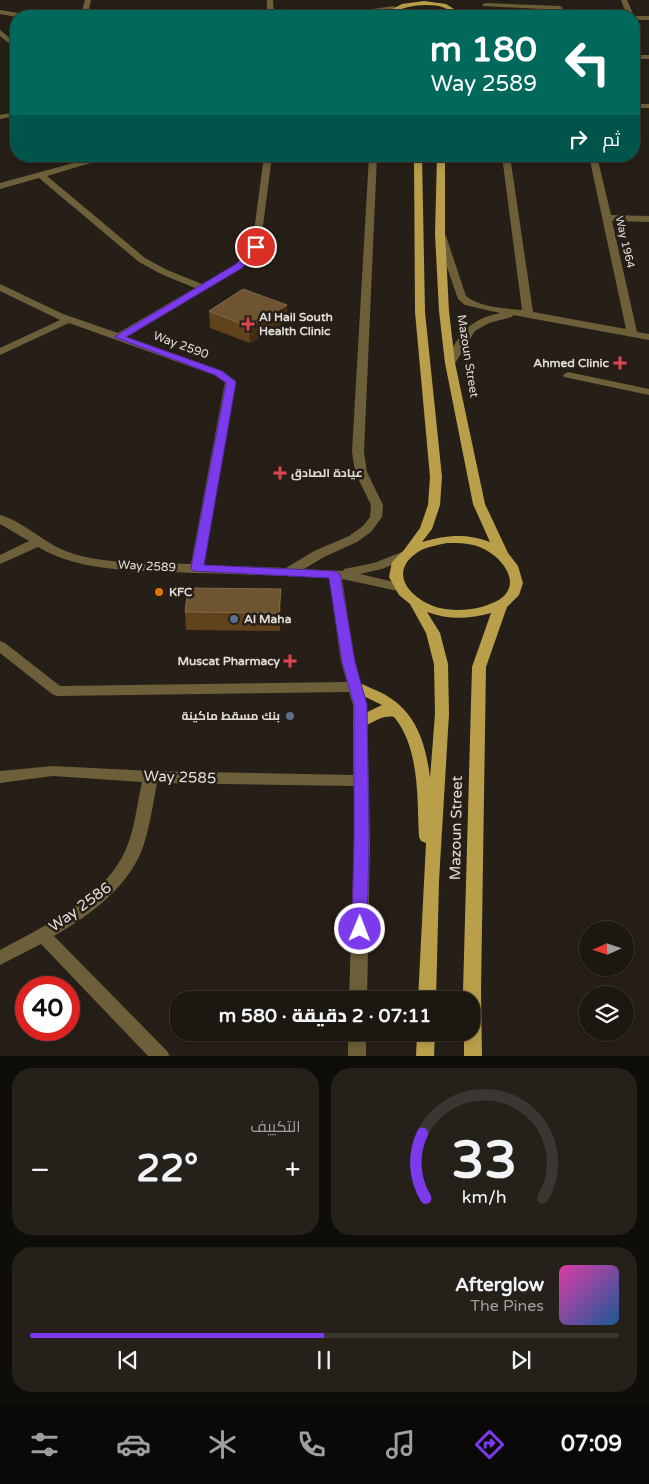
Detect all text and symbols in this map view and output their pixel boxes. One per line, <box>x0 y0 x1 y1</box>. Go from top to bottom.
text: 180 m <box>430 29 537 71</box>
icon: left <box>555 30 620 95</box>
text: Way 2589 <box>431 71 537 97</box>
icon: right <box>564 125 592 153</box>
text: ثم <box>602 129 620 151</box>
street label: Way 1964 <box>613 215 637 269</box>
pin <box>235 226 277 268</box>
icon: arrive <box>242 233 270 261</box>
place label: Al Hail South Health Clinic <box>259 310 333 338</box>
street label: Mazoun Street <box>455 314 482 399</box>
marker: Al Hail South Health Clinic <box>241 317 255 331</box>
street label: Way 2590 <box>151 329 211 362</box>
place label: Ahmed Clinic <box>533 356 610 370</box>
marker: Ahmed Clinic <box>613 356 627 370</box>
marker: عيادة الصادق <box>273 466 287 480</box>
place label: عيادة الصادق <box>291 466 363 481</box>
street label: Way 2589 <box>118 557 176 575</box>
place label: KFC <box>169 585 193 599</box>
marker: KFC <box>153 586 165 598</box>
place label: Al Maha <box>244 612 292 626</box>
marker: Al Maha <box>228 613 240 625</box>
place label: Muscat Pharmacy <box>178 654 281 669</box>
marker: Muscat Pharmacy <box>284 655 296 667</box>
place label: بنك مسقط ماكينة <box>181 709 280 723</box>
marker: بنك مسقط ماكينة <box>284 710 296 722</box>
street label: Way 2585 <box>143 767 217 787</box>
street label: Mazoun Street <box>446 775 466 880</box>
street label: Way 2586 <box>45 878 115 936</box>
position arrow <box>333 902 385 954</box>
north arrow <box>579 921 634 976</box>
map controls <box>579 921 634 1041</box>
speed limit sign: 40 <box>15 976 80 1041</box>
button: layers <box>579 986 634 1041</box>
text: 07:11 · 2 دقيقة · 580 m <box>219 1005 431 1027</box>
text: التكييف <box>250 1117 301 1137</box>
text: 33 <box>451 1129 516 1192</box>
text: 22° <box>136 1146 198 1192</box>
text: − <box>30 1153 50 1187</box>
text: + <box>285 1153 301 1187</box>
text: km/h <box>461 1187 506 1208</box>
text: Afterglow <box>455 1274 544 1296</box>
text: The Pines <box>470 1296 544 1316</box>
icon: previous <box>114 1346 142 1374</box>
icon: pause <box>310 1346 338 1374</box>
icon: next <box>507 1346 535 1374</box>
icon: filters <box>27 1427 62 1462</box>
icon: car <box>116 1427 151 1462</box>
icon: climate <box>205 1427 240 1462</box>
icon: phone <box>294 1427 329 1462</box>
icon: music <box>383 1427 418 1462</box>
icon: directions <box>472 1427 507 1462</box>
text: 07:09 <box>561 1431 622 1457</box>

